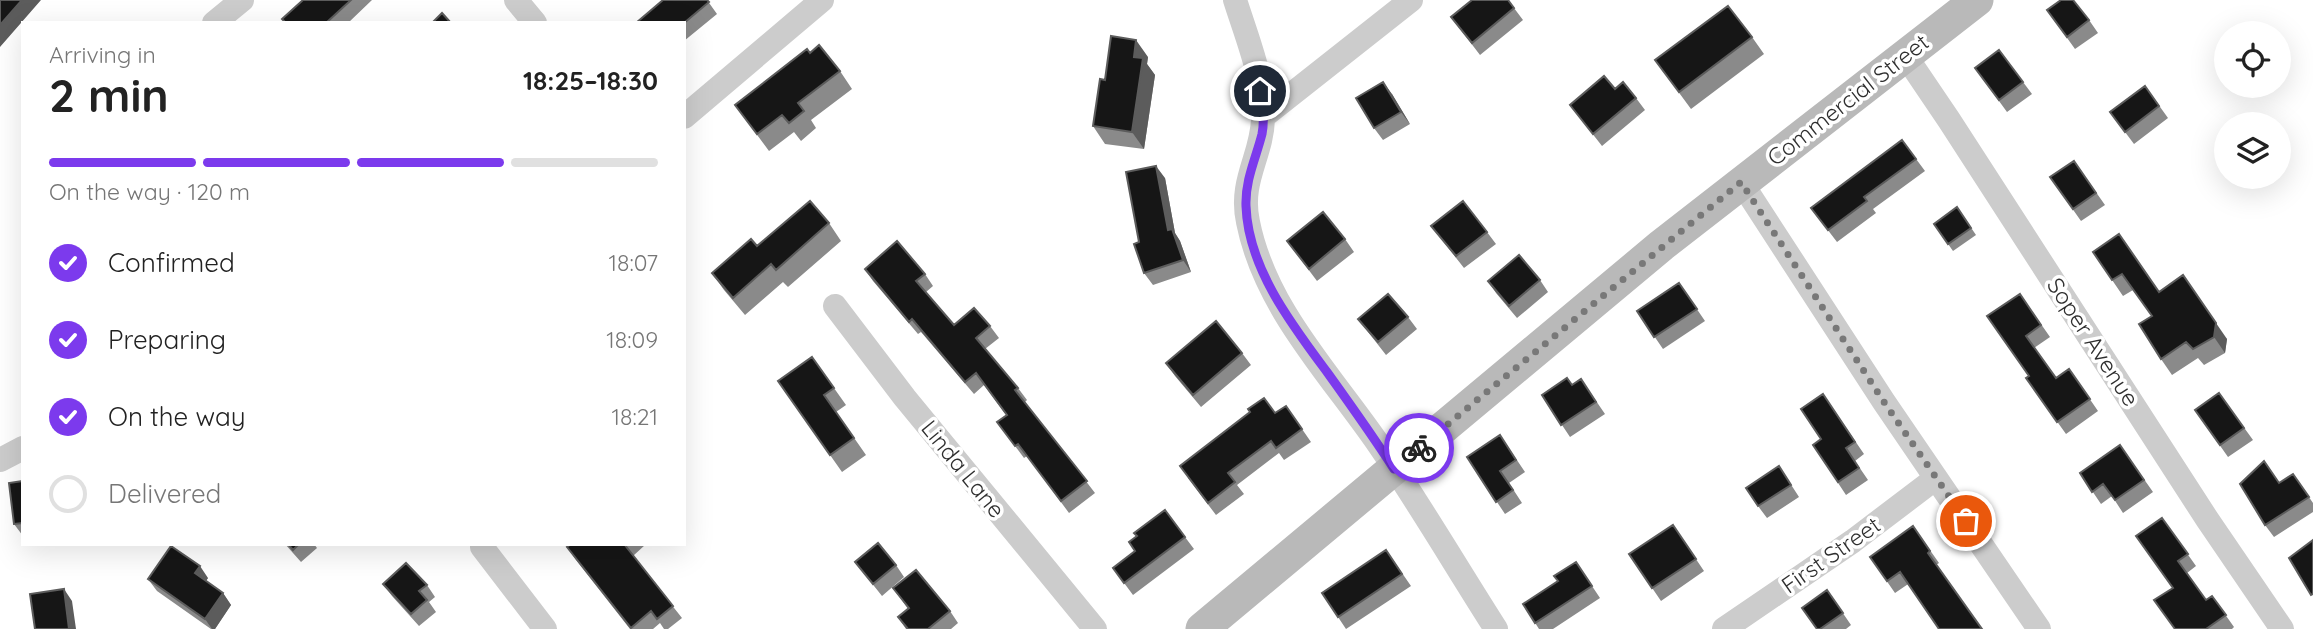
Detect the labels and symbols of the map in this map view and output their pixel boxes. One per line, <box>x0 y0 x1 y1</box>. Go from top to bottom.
street label: Commercial Street <box>1761 27 1935 172</box>
pin <box>1230 61 1290 121</box>
street label: Soper Avenue <box>2041 272 2146 411</box>
courier <box>1384 413 1454 483</box>
street label: Linda Lane <box>915 414 1011 523</box>
pin <box>1936 491 1996 551</box>
street label: First Street <box>1775 510 1886 599</box>

